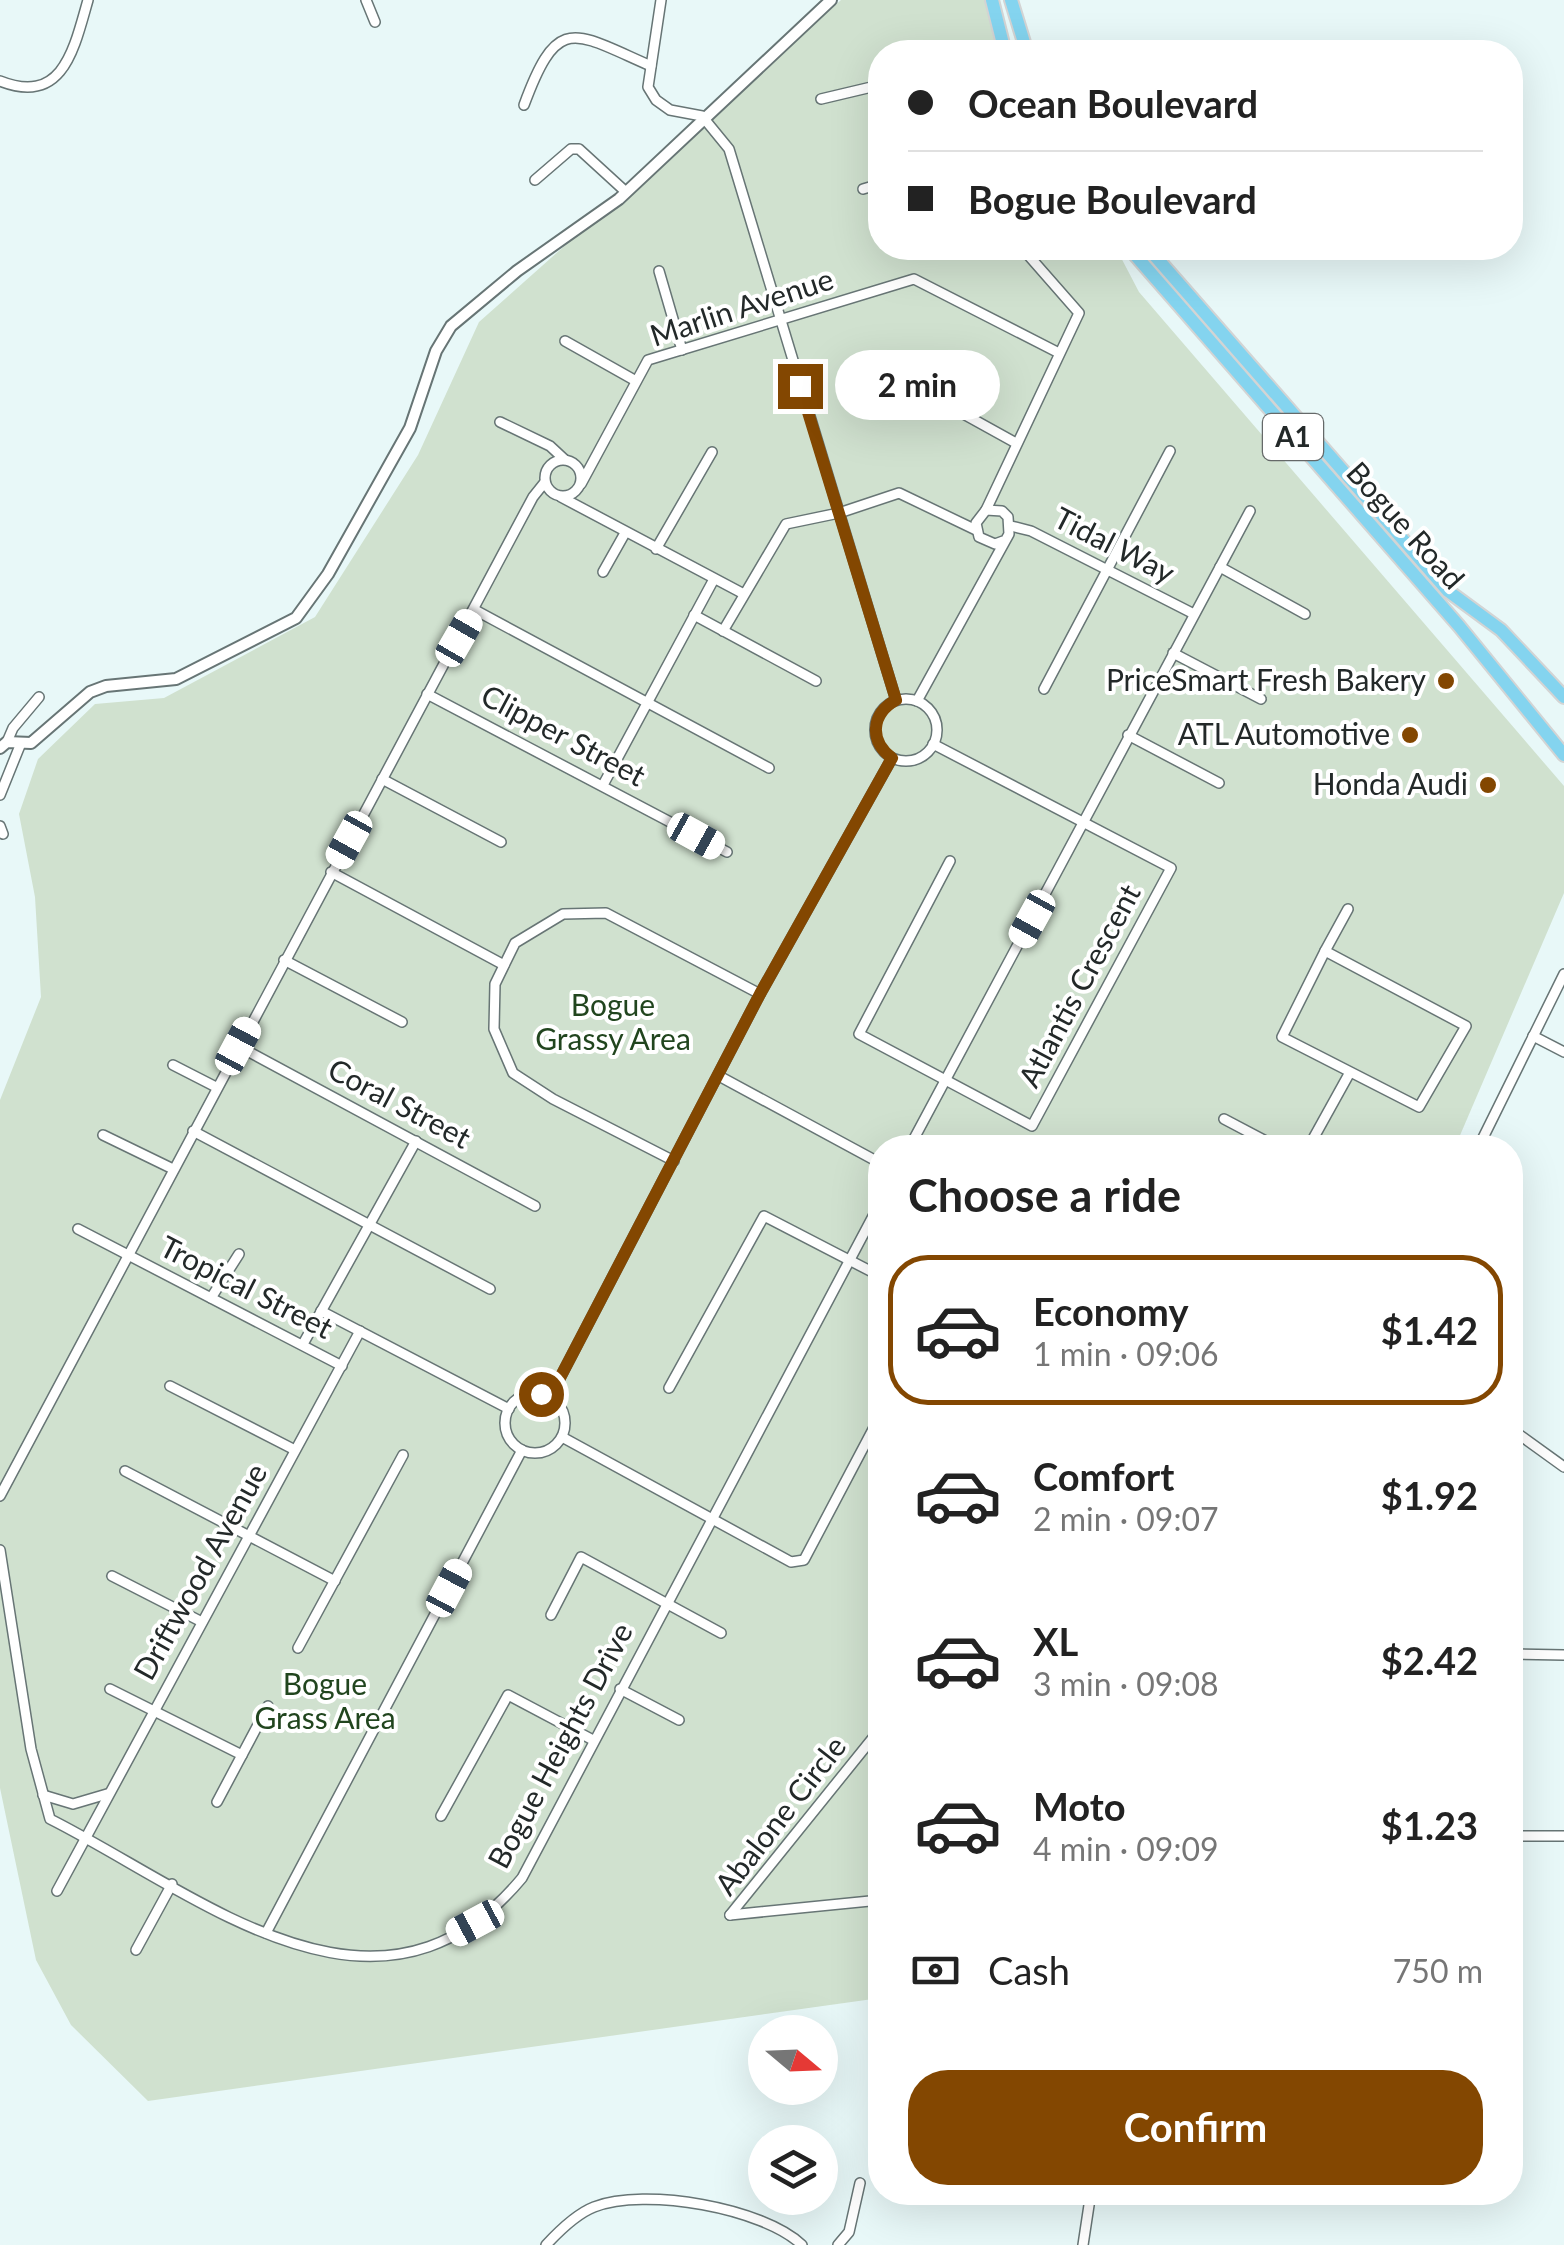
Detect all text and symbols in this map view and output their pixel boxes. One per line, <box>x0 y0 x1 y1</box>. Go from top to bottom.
text: Ocean Boulevard <box>968 80 1258 126</box>
text: Bogue Boulevard <box>968 176 1257 222</box>
street label: Marlin Avenue <box>645 260 837 353</box>
callout: 2 min <box>835 351 1000 421</box>
route end <box>778 364 823 409</box>
text: 2 min <box>878 365 957 404</box>
road number: A1 <box>1263 414 1323 460</box>
street label: Bogue Road <box>1340 454 1473 596</box>
street label: Tidal Way <box>1049 499 1182 590</box>
car <box>431 605 487 671</box>
place label: PriceSmart Fresh Bakery <box>1106 661 1427 697</box>
marker: PriceSmart Fresh Bakery <box>1435 670 1457 692</box>
street label: Clipper Street <box>476 676 652 793</box>
place label: ATL Automotive <box>1178 715 1390 751</box>
marker: ATL Automotive <box>1399 724 1421 746</box>
place label: Honda Audi <box>1313 765 1468 801</box>
marker: Honda Audi <box>1477 774 1499 796</box>
car <box>321 806 377 874</box>
car <box>662 808 730 864</box>
street label: Atlantis Crescent <box>1010 877 1147 1092</box>
car <box>1004 885 1060 953</box>
park label: Bogue Grassy Area <box>535 986 691 1056</box>
car <box>211 1012 265 1080</box>
street label: Coral Street <box>323 1050 478 1155</box>
text: Choose a ride <box>908 1168 1181 1222</box>
street label: Tropical Street <box>155 1227 339 1345</box>
icon: car <box>913 1285 1003 1375</box>
text: Economy <box>1033 1288 1188 1334</box>
text: $1.42 <box>1381 1307 1478 1353</box>
text: 1 min · 09:06 <box>1033 1334 1219 1373</box>
route start <box>519 1372 564 1417</box>
icon: car <box>913 1450 1003 1540</box>
text: Comfort <box>1033 1453 1174 1499</box>
street label: Driftwood Avenue <box>125 1457 273 1685</box>
text: $1.92 <box>1381 1472 1478 1518</box>
text: 2 min · 09:07 <box>1033 1499 1219 1538</box>
car <box>422 1554 476 1622</box>
icon: car <box>913 1615 1003 1705</box>
street label: Bogue Heights Drive <box>479 1616 639 1874</box>
text: XL <box>1033 1618 1078 1664</box>
text: $2.42 <box>1381 1637 1478 1683</box>
text: 3 min · 09:08 <box>1033 1664 1219 1703</box>
park label: Bogue Grass Area <box>254 1665 396 1735</box>
street label: Abalone Circle <box>706 1728 852 1901</box>
icon: car <box>913 1780 1003 1870</box>
text: Moto <box>1033 1783 1126 1829</box>
text: $1.23 <box>1381 1802 1478 1848</box>
text: 4 min · 09:09 <box>1033 1829 1219 1868</box>
car <box>441 1896 509 1950</box>
icon: cash <box>908 1943 963 1998</box>
text: Cash <box>988 1947 1070 1993</box>
text: 750 m <box>1393 1951 1483 1990</box>
north arrow <box>748 2015 838 2105</box>
map controls <box>748 2015 838 2215</box>
button: Confirm <box>908 2070 1483 2185</box>
button: layers <box>748 2125 838 2215</box>

